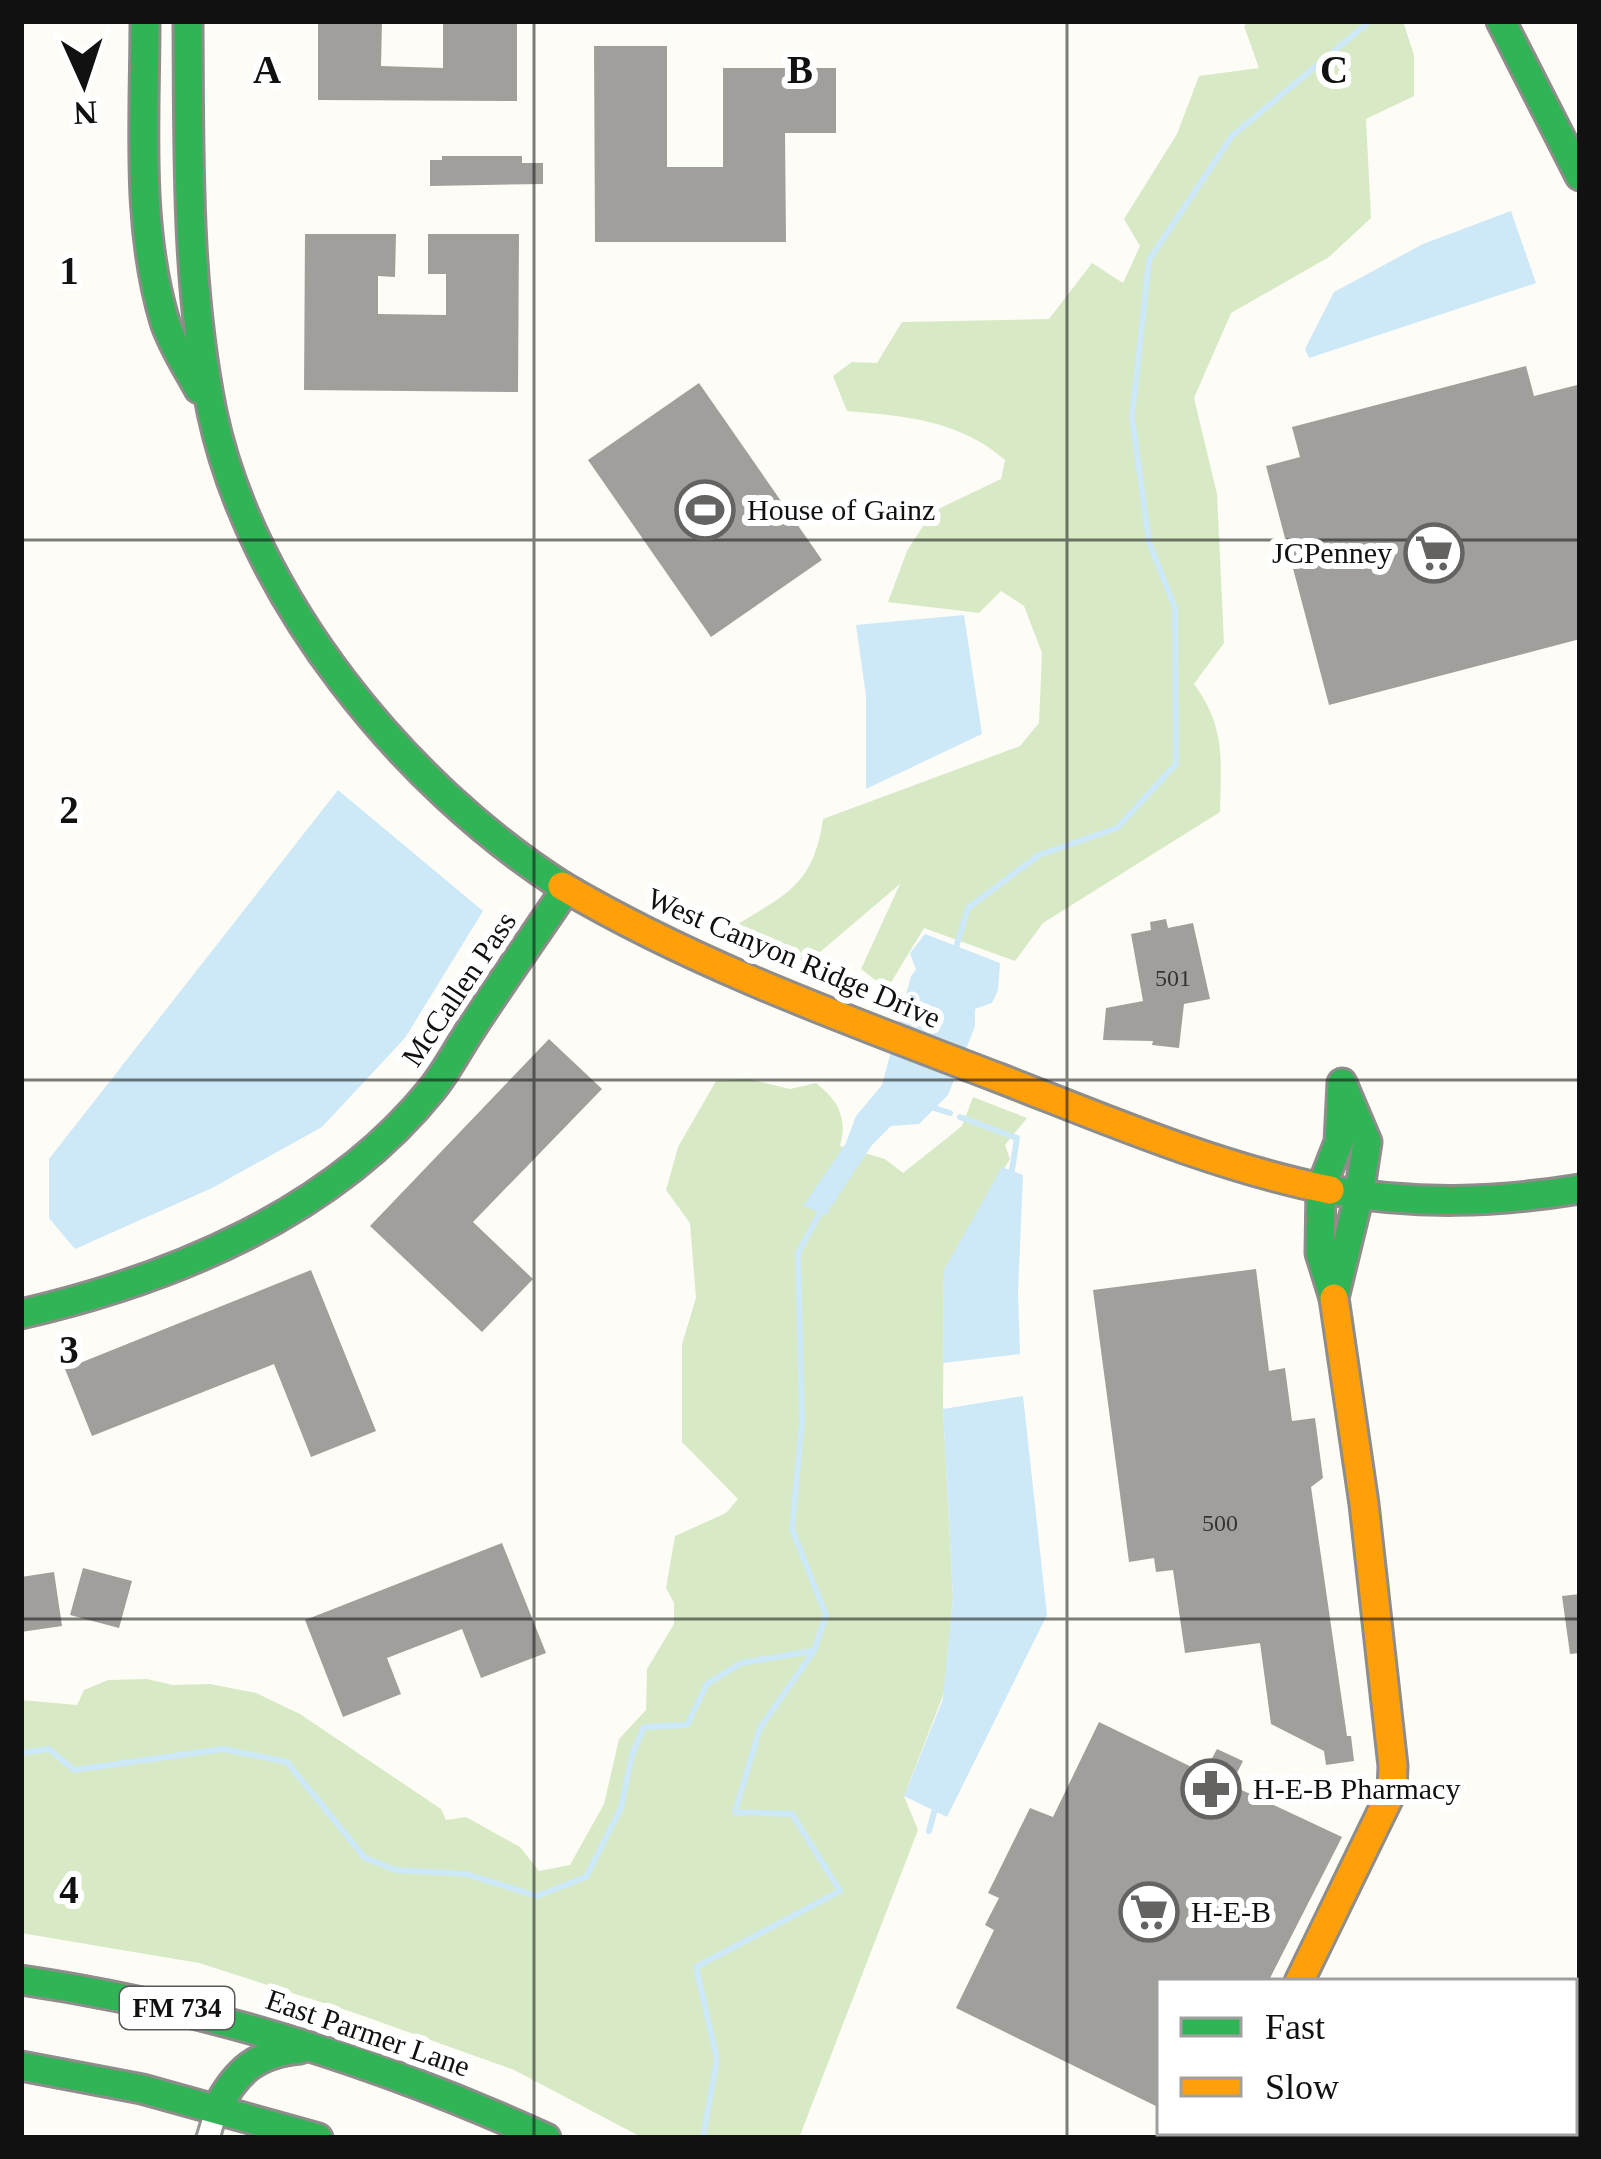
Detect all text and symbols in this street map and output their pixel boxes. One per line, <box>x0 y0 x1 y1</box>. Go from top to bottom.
north arrow <box>24 24 144 144</box>
text: A <box>253 48 281 91</box>
text: B <box>787 48 813 91</box>
text: C <box>1320 48 1348 91</box>
text: N <box>73 94 98 132</box>
text: 1 <box>59 249 79 292</box>
sports icon: House of Gainz <box>674 479 736 541</box>
place label: House of Gainz <box>747 493 935 526</box>
supermarket icon: JCPenney <box>1403 522 1465 584</box>
place label: JCPenney <box>1272 536 1392 569</box>
text: 2 <box>59 788 79 831</box>
street label: West Canyon Ridge Drive <box>643 881 946 1034</box>
street label: McCallen Pass <box>395 905 522 1072</box>
house number: 501 <box>1155 965 1191 991</box>
text: 3 <box>59 1328 79 1371</box>
house number: 500 <box>1202 1510 1238 1536</box>
pharmacy icon: H-E-B Pharmacy <box>1180 1758 1242 1820</box>
place label: H-E-B Pharmacy <box>1253 1772 1460 1805</box>
text: 4 <box>59 1868 79 1911</box>
supermarket icon: H-E-B <box>1118 1881 1180 1943</box>
place label: H-E-B <box>1191 1895 1271 1928</box>
legend <box>1157 1979 1577 2135</box>
street label: East Parmer Lane <box>262 1982 474 2083</box>
road number: FM 734 <box>120 1987 234 2029</box>
text: Fast <box>1265 2007 1325 2047</box>
text: Slow <box>1265 2067 1339 2107</box>

